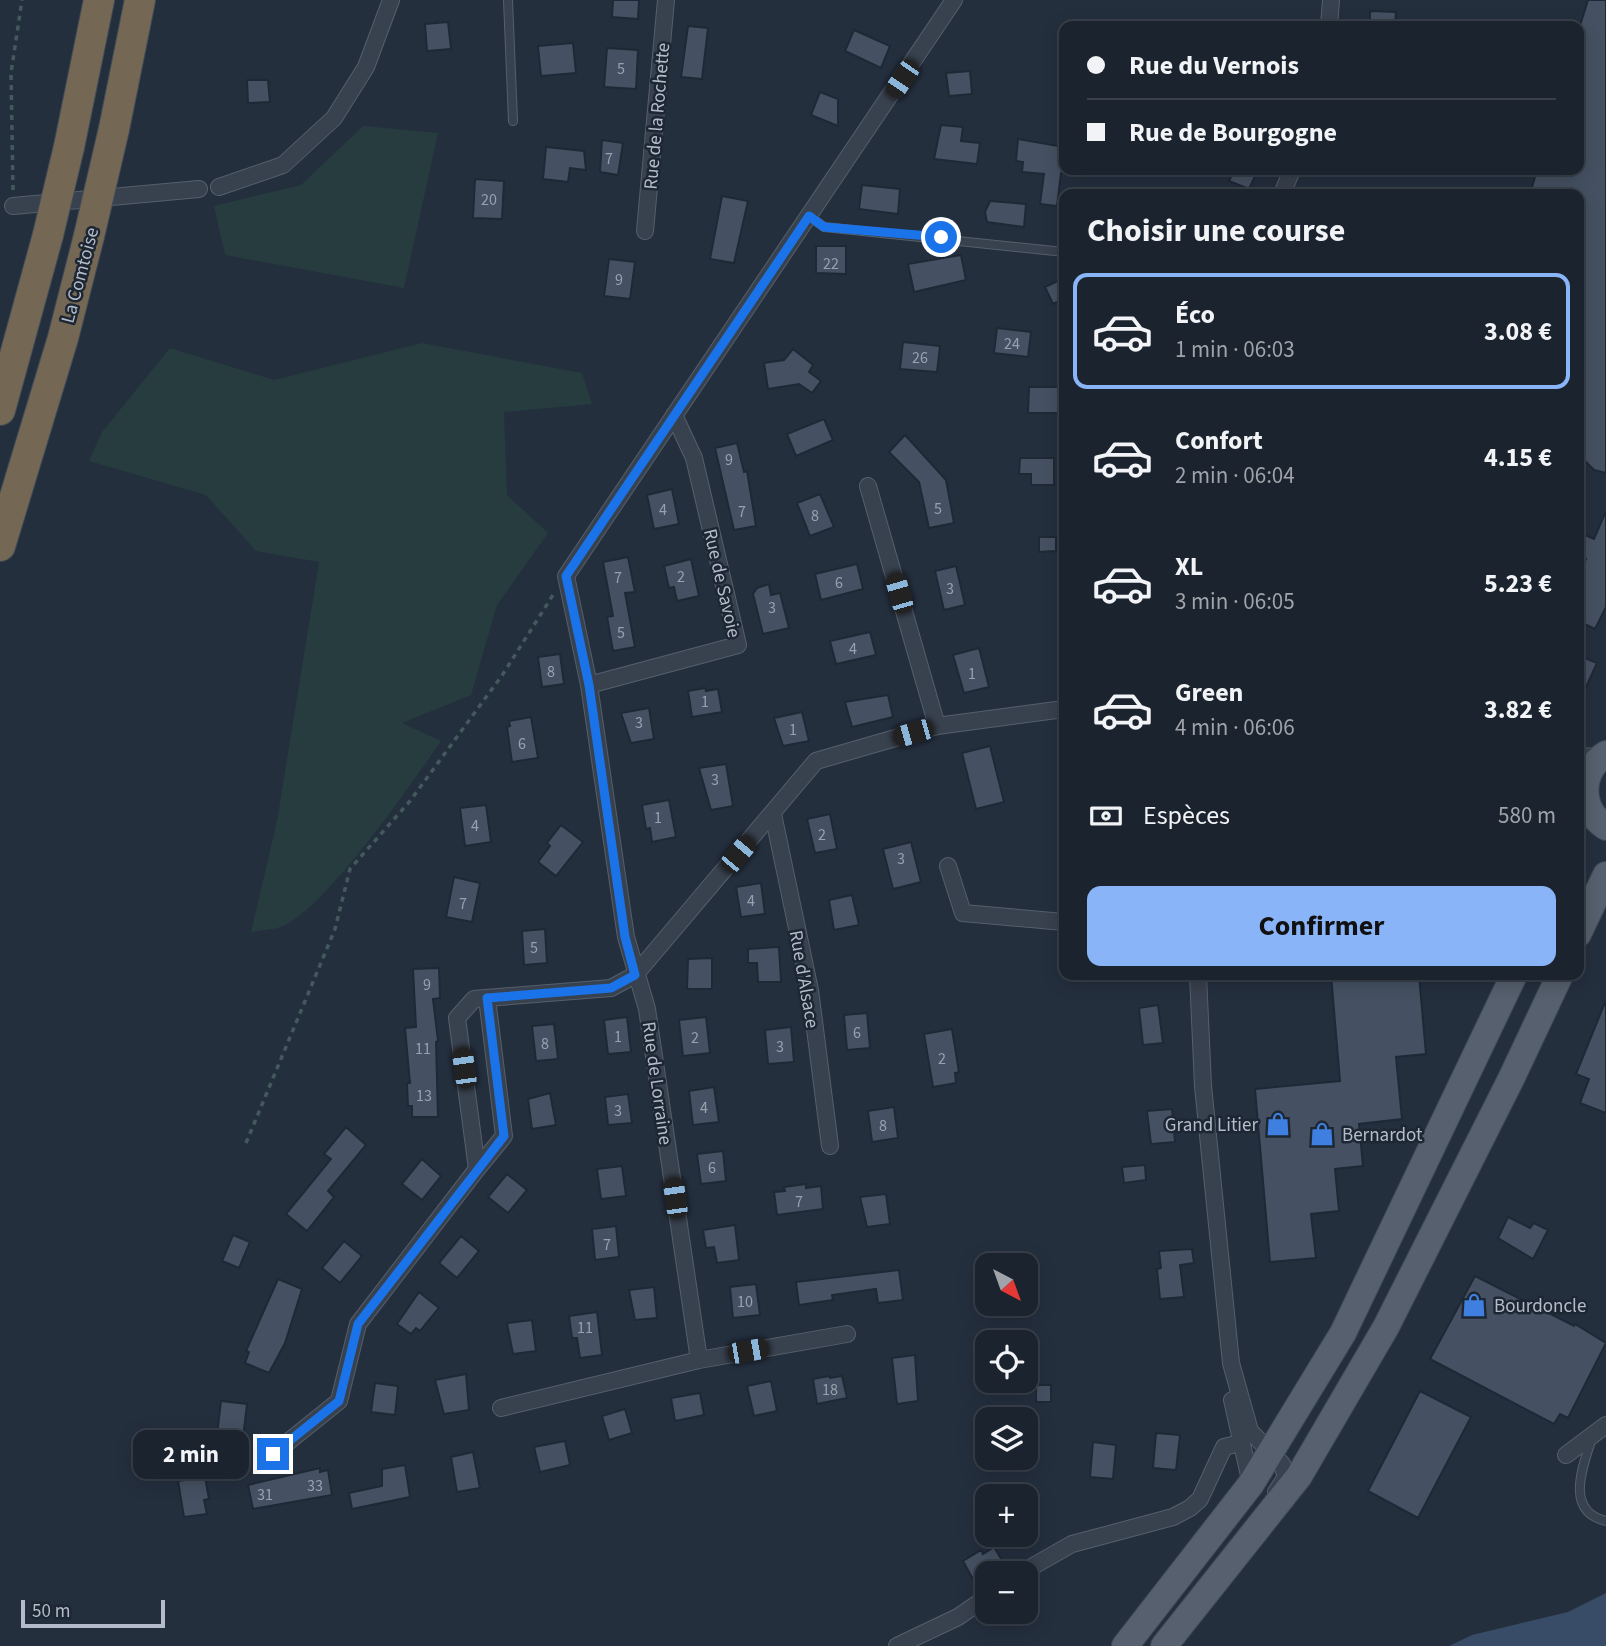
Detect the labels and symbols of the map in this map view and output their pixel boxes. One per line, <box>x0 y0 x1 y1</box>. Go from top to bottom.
street label: Rue de la Rochette <box>638 42 677 191</box>
car <box>882 56 923 102</box>
house number: 5 <box>617 58 625 80</box>
house number: 7 <box>605 148 613 170</box>
house number: 20 <box>481 189 497 211</box>
route start <box>925 221 957 253</box>
street label: La Comtoise <box>55 225 106 326</box>
house number: 22 <box>823 253 839 275</box>
house number: 9 <box>615 269 623 291</box>
house number: 24 <box>1004 333 1020 355</box>
house number: 26 <box>912 347 928 369</box>
house number: 9 <box>725 449 733 471</box>
house number: 5 <box>934 498 942 520</box>
house number: 4 <box>659 499 667 521</box>
house number: 7 <box>738 501 746 523</box>
house number: 8 <box>811 505 819 527</box>
street label: Rue de Savoie <box>696 526 747 640</box>
house number: 2 <box>677 566 685 588</box>
house number: 7 <box>614 567 622 589</box>
car <box>884 570 915 616</box>
house number: 6 <box>835 572 843 594</box>
house number: 3 <box>946 578 954 600</box>
house number: 3 <box>768 597 776 619</box>
house number: 5 <box>617 622 625 644</box>
house number: 4 <box>849 638 857 660</box>
house number: 8 <box>547 661 555 683</box>
house number: 1 <box>968 663 976 685</box>
house number: 1 <box>701 691 709 713</box>
house number: 3 <box>635 712 643 734</box>
car <box>890 717 937 749</box>
house number: 1 <box>789 719 797 741</box>
house number: 6 <box>518 733 526 755</box>
house number: 3 <box>711 769 719 791</box>
house number: 1 <box>654 807 662 829</box>
house number: 4 <box>471 815 479 837</box>
house number: 2 <box>818 824 826 846</box>
car <box>717 831 760 877</box>
house number: 3 <box>897 848 905 870</box>
house number: 4 <box>747 890 755 912</box>
house number: 7 <box>459 893 467 915</box>
street label: Rue d'Alsace <box>782 928 825 1030</box>
house number: 5 <box>530 937 538 959</box>
house number: 9 <box>423 974 431 996</box>
street label: Rue de Lorraine <box>634 1020 679 1147</box>
house number: 6 <box>853 1022 861 1044</box>
house number: 1 <box>614 1026 622 1048</box>
house number: 2 <box>691 1027 699 1049</box>
house number: 8 <box>541 1033 549 1055</box>
house number: 3 <box>776 1036 784 1058</box>
house number: 11 <box>415 1038 431 1060</box>
car <box>451 1046 478 1090</box>
house number: 2 <box>938 1048 946 1070</box>
house number: 13 <box>416 1085 432 1107</box>
house number: 4 <box>700 1097 708 1119</box>
house number: 3 <box>614 1100 622 1122</box>
shop icon: Grand Litier <box>1264 1110 1292 1138</box>
place label: Grand Litier <box>1165 1112 1258 1139</box>
house number: 8 <box>879 1115 887 1137</box>
shop icon: Bernardot <box>1308 1120 1336 1148</box>
place label: Bernardot <box>1342 1122 1423 1149</box>
house number: 6 <box>708 1157 716 1179</box>
car <box>662 1176 689 1220</box>
house number: 7 <box>795 1191 803 1213</box>
house number: 7 <box>603 1234 611 1256</box>
north arrow <box>975 1253 1038 1316</box>
house number: 10 <box>737 1291 753 1313</box>
shop icon: Bourdoncle <box>1460 1291 1488 1319</box>
place label: Bourdoncle <box>1494 1293 1586 1320</box>
house number: 11 <box>577 1317 593 1339</box>
car <box>726 1337 771 1365</box>
house number: 18 <box>822 1379 838 1401</box>
callout: 2 min <box>133 1430 248 1478</box>
route end <box>257 1438 289 1470</box>
house number: 33 <box>307 1475 323 1497</box>
house number: 31 <box>257 1484 273 1506</box>
scale bar <box>21 1597 164 1629</box>

